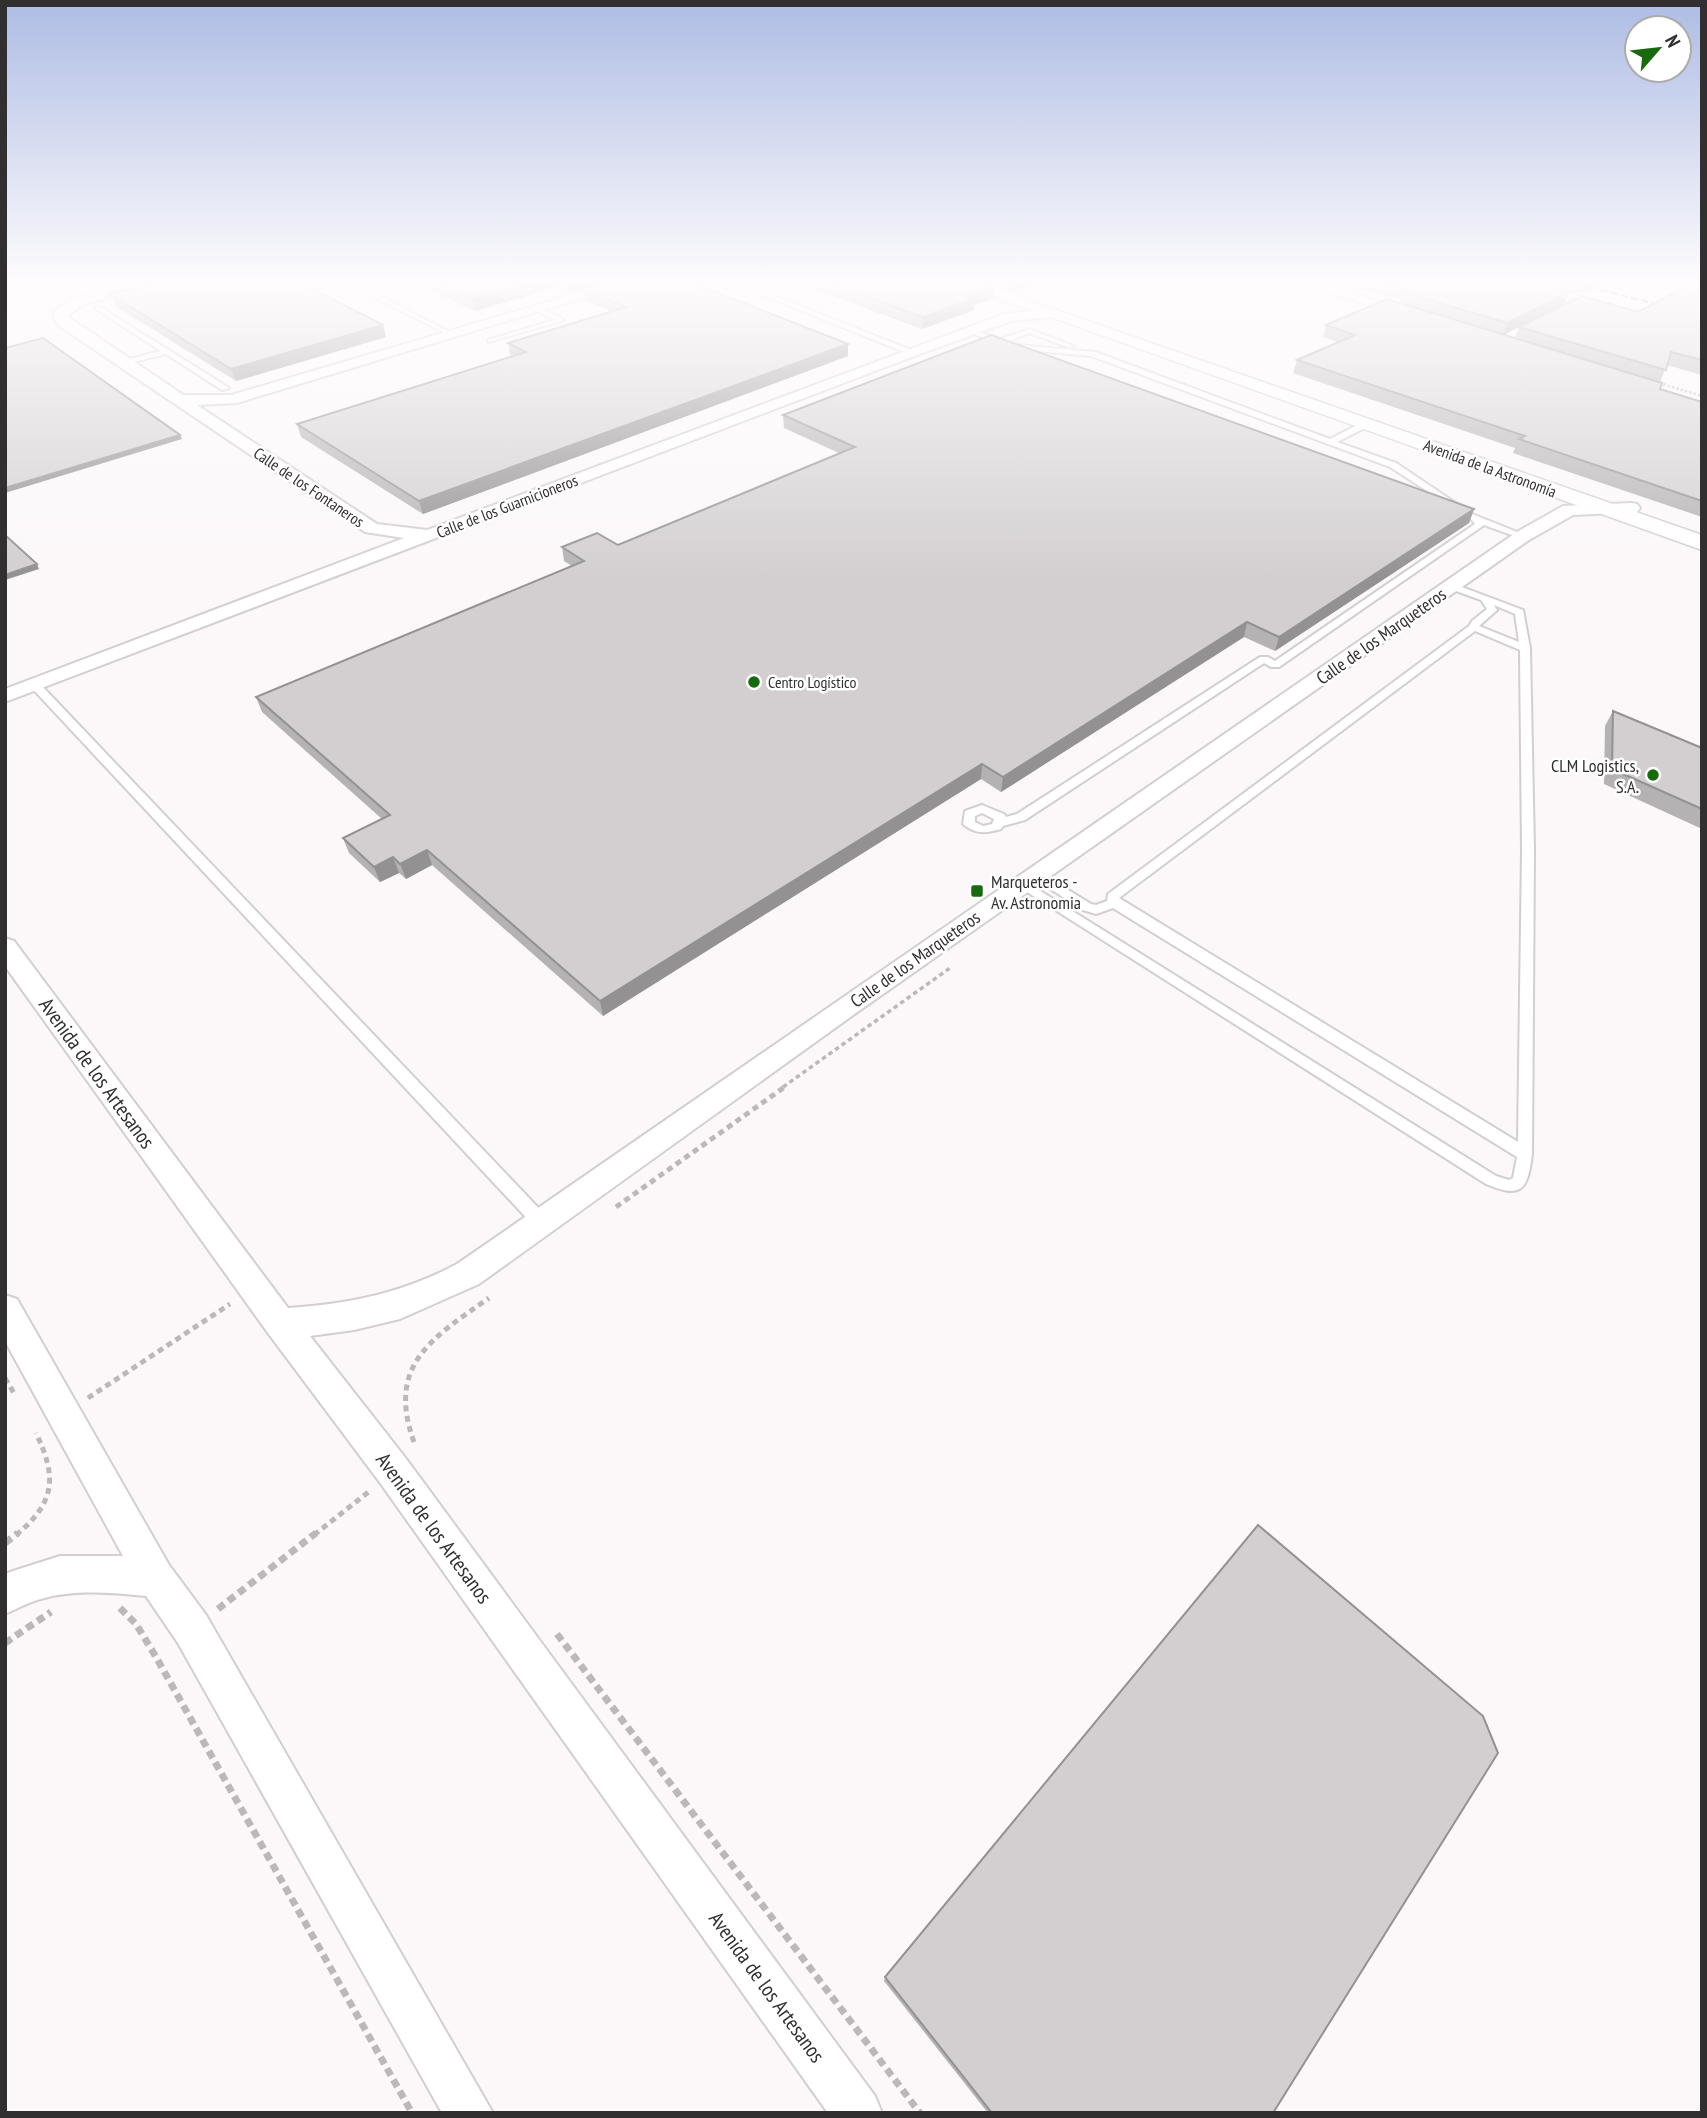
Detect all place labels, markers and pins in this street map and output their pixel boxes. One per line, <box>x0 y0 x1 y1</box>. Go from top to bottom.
place label: Centro Logístico <box>768 672 857 692</box>
marker: Centro Logístico <box>746 674 762 690</box>
place label: CLM Logistics, S.A. <box>1551 754 1639 798</box>
marker: CLM Logistics, S.A. <box>1645 767 1661 783</box>
place label: Marqueteros - Av. Astronomia <box>991 870 1081 914</box>
marker: Marqueteros - Av. Astronomia <box>969 883 985 899</box>

